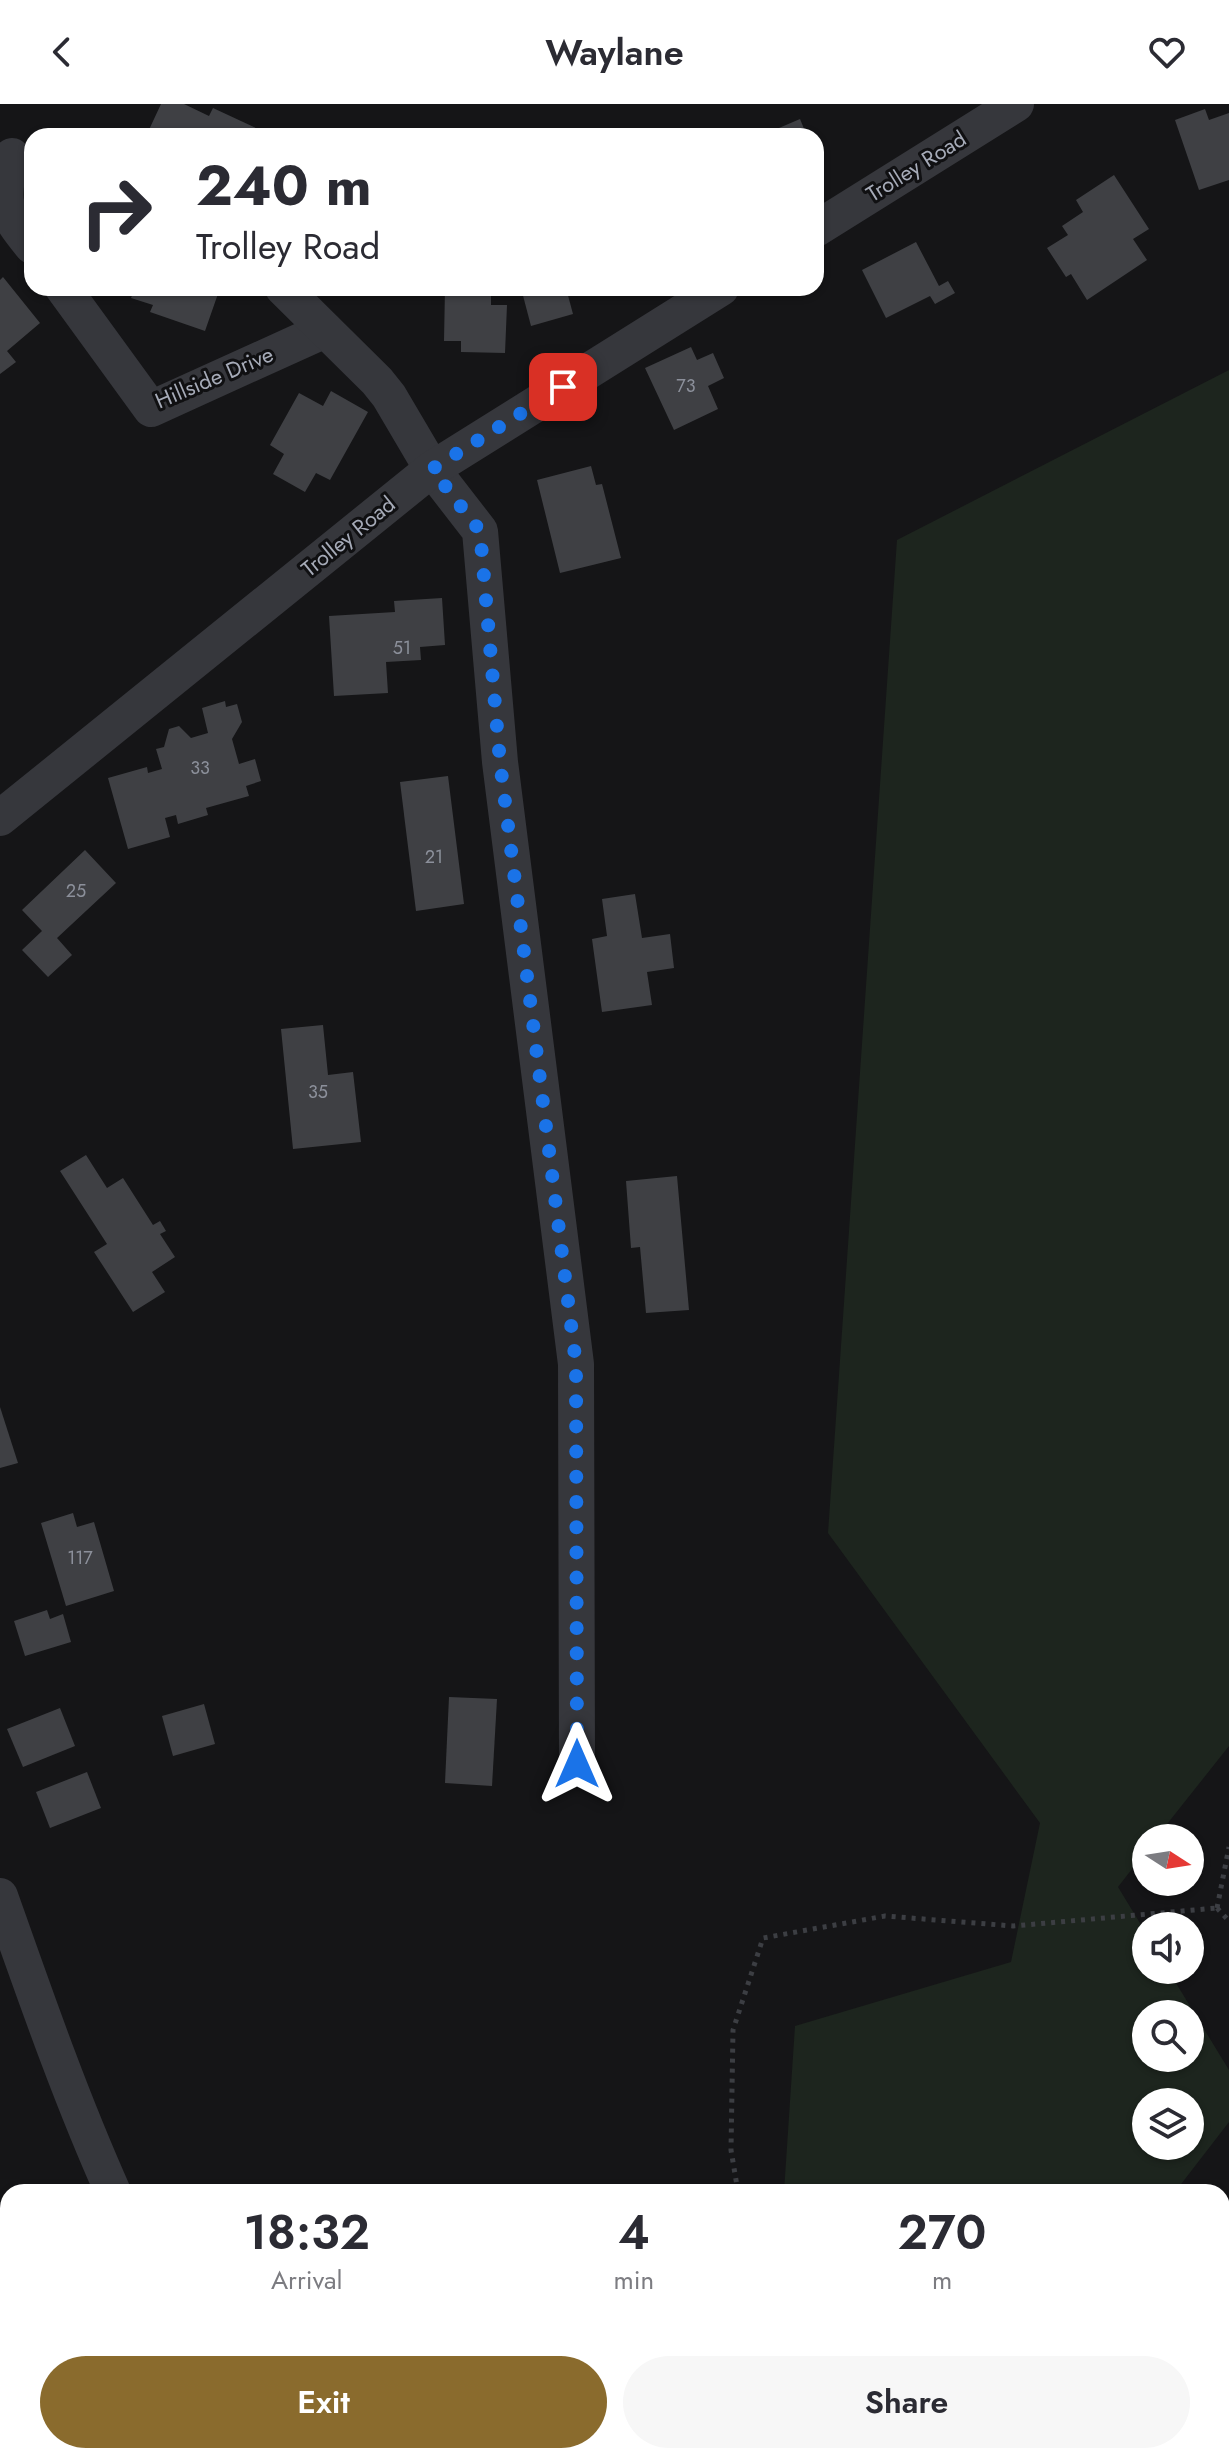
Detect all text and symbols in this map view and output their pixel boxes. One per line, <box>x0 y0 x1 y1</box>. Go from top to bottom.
text: Waylane <box>545 26 684 78</box>
icon: back <box>40 30 84 74</box>
icon: heart <box>1145 30 1189 74</box>
street label: Trolley Road <box>860 123 972 209</box>
text: 240 m <box>196 145 372 226</box>
icon: right <box>64 160 168 264</box>
text: Trolley Road <box>196 220 380 272</box>
street label: Hillside Drive <box>150 338 278 416</box>
pin <box>529 353 597 421</box>
icon: arrive <box>541 365 585 409</box>
house number: 73 <box>676 373 696 399</box>
street label: Trolley Road <box>294 488 402 584</box>
house number: 51 <box>393 635 411 661</box>
house number: 33 <box>190 755 210 781</box>
house number: 21 <box>425 844 443 870</box>
house number: 25 <box>66 878 86 904</box>
house number: 35 <box>308 1079 328 1105</box>
house number: 117 <box>67 1545 93 1571</box>
position arrow <box>535 1722 619 1806</box>
north arrow <box>1132 1824 1204 1896</box>
map controls <box>1132 1824 1204 2160</box>
button: sound <box>1132 1912 1204 1984</box>
button: search <box>1132 2000 1204 2072</box>
button: layers <box>1132 2088 1204 2160</box>
text: 18:32 <box>244 2198 370 2267</box>
text: 4 <box>618 2198 650 2267</box>
text: 270 <box>898 2198 987 2267</box>
text: Arrival <box>271 2261 343 2299</box>
text: min <box>613 2261 654 2299</box>
text: m <box>932 2261 952 2299</box>
button: Exit <box>40 2356 607 2448</box>
button: Share <box>623 2356 1190 2448</box>

